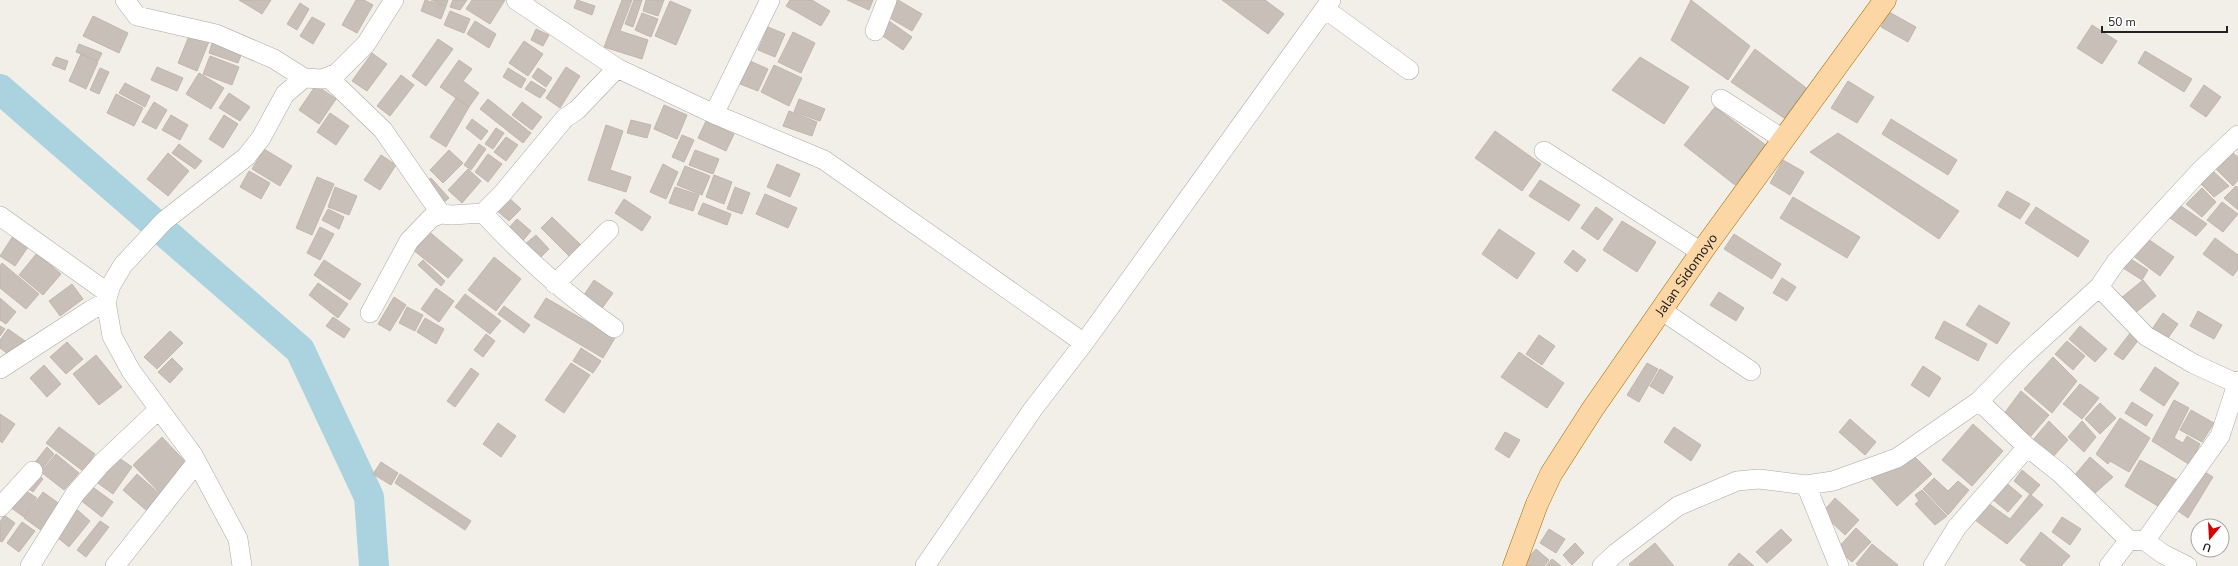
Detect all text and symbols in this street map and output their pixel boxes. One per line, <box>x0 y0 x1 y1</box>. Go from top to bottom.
scale bar <box>2102 8 2227 34</box>
text: 50 m <box>2108 14 2136 30</box>
street label: Jalan Sidomoyo <box>1650 229 1722 321</box>
north arrow <box>2190 518 2230 558</box>
text: U <box>2201 539 2213 555</box>

